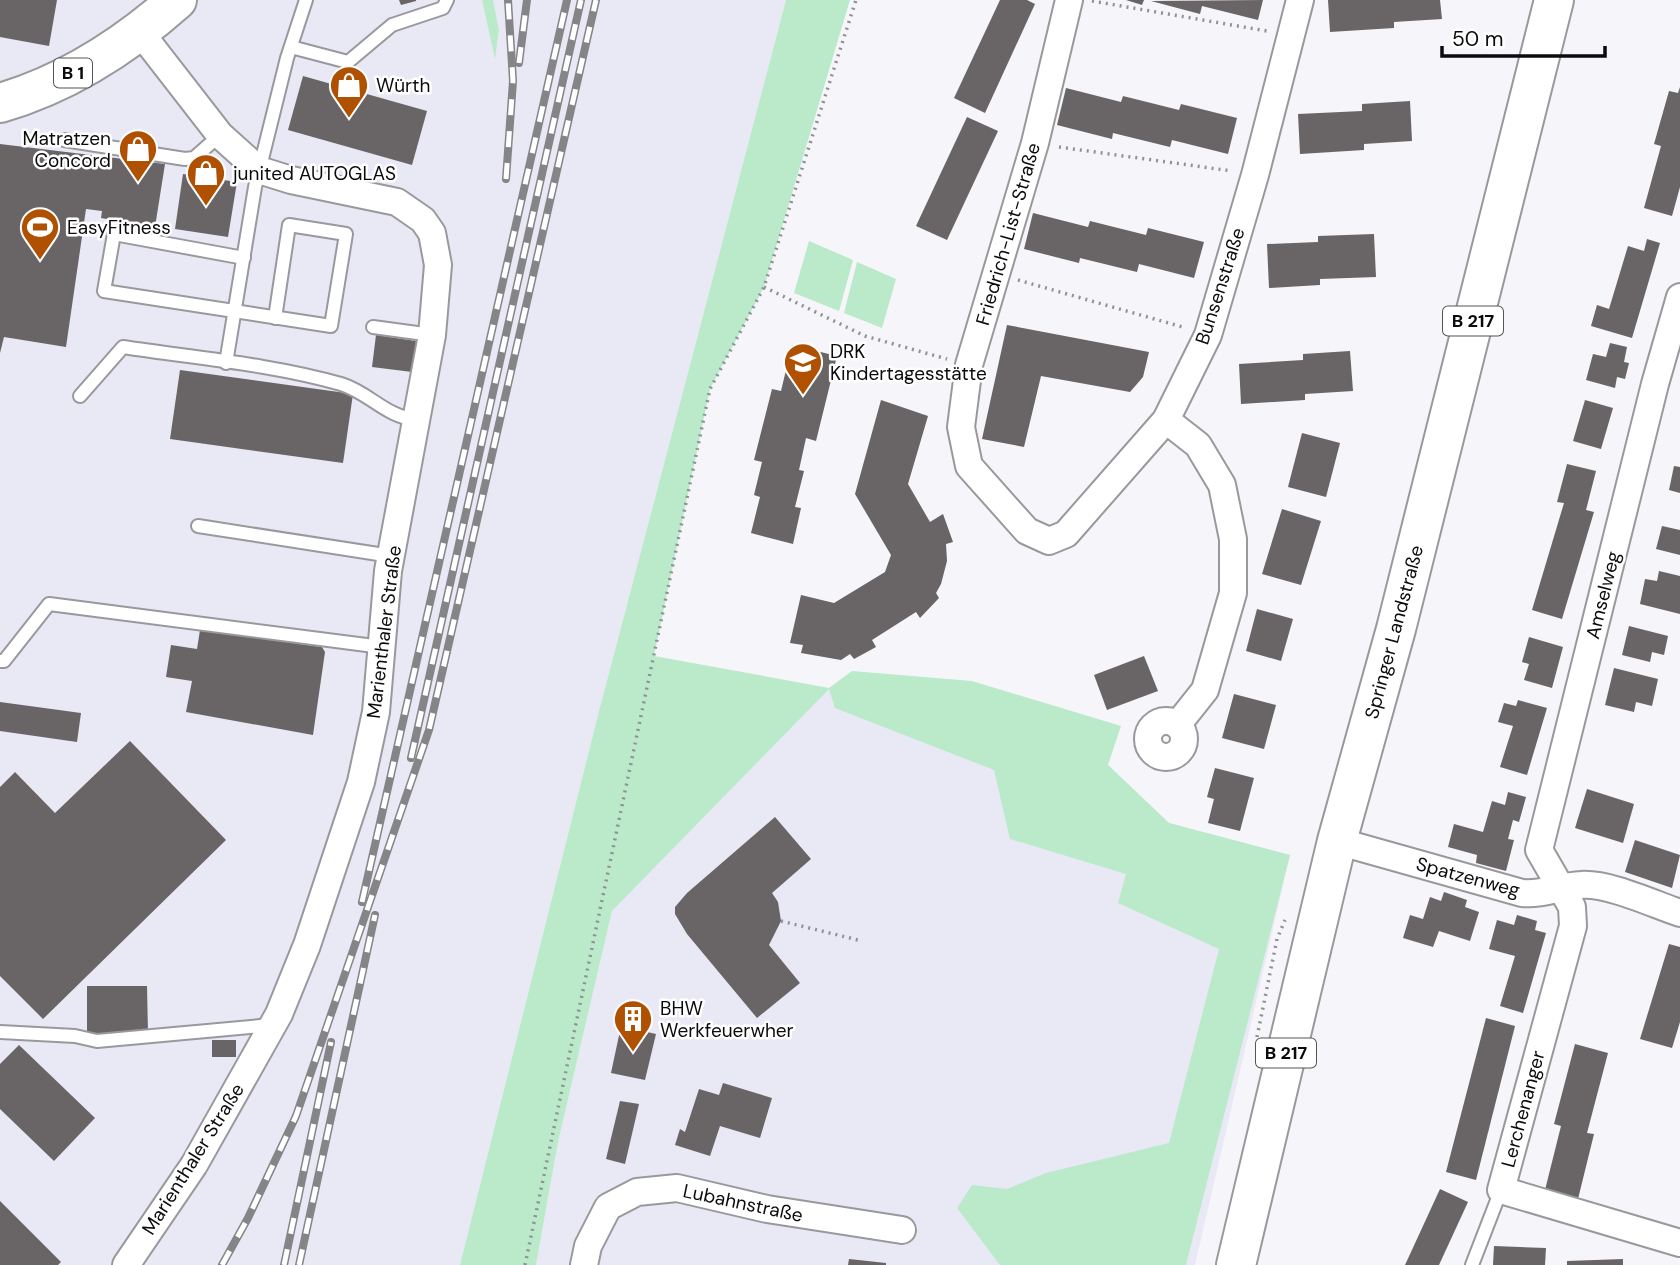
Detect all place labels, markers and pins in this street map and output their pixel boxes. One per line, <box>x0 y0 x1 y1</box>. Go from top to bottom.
shop icon: Würth <box>328 64 370 119</box>
place label: Würth <box>376 73 430 98</box>
place label: Matratzen Concord <box>23 126 111 173</box>
shop icon: Matratzen Concord <box>117 128 159 183</box>
shop icon: junited AUTOGLAS <box>185 152 227 207</box>
place label: junited AUTOGLAS <box>232 161 396 186</box>
sports icon: EasyFitness <box>19 206 61 261</box>
place label: EasyFitness <box>67 215 171 240</box>
place label: DRK Kindertagesstätte <box>830 339 987 386</box>
school or university icon: DRK Kindertagesstätte <box>782 341 824 396</box>
place label: BHW Werkfeuerwher <box>660 996 794 1043</box>
building icon: BHW Werkfeuerwher <box>612 998 654 1053</box>

